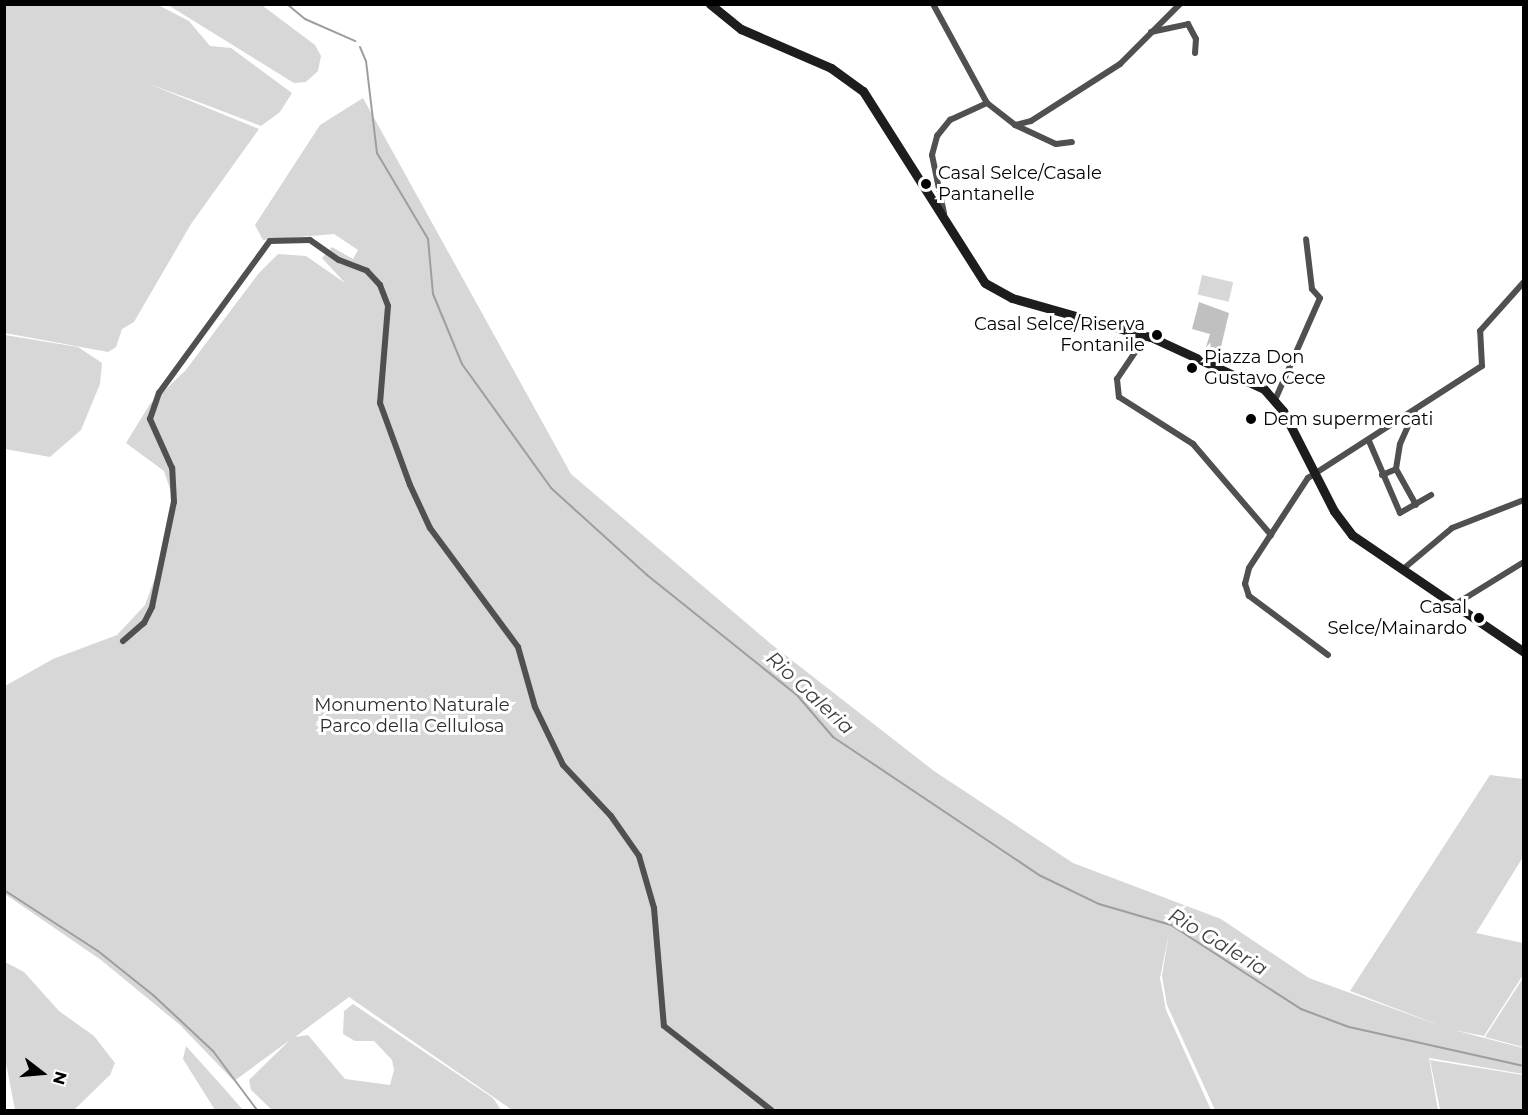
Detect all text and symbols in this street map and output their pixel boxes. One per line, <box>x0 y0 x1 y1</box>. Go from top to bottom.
place label: Casal Selce/Casale Pantanelle <box>938 163 1102 206</box>
marker: Casal Selce/Casale Pantanelle <box>919 177 933 191</box>
place label: Casal Selce/Riserva Fontanile <box>974 314 1145 356</box>
marker: Casal Selce/Riserva Fontanile <box>1150 328 1164 342</box>
place label: Piazza Don Gustavo Cece <box>1204 347 1326 389</box>
marker: Piazza Don Gustavo Cece <box>1185 361 1199 375</box>
place label: Dem supermercati <box>1263 408 1433 430</box>
marker: Dem supermercati <box>1244 412 1258 426</box>
place label: Casal Selce/Mainardo <box>1327 597 1467 640</box>
marker: Casal Selce/Mainardo <box>1472 611 1486 625</box>
water label: Rio Galeria <box>761 646 859 740</box>
park label: Monumento Naturale Parco della Cellulosa <box>314 695 510 738</box>
water label: Rio Galeria <box>1164 903 1272 981</box>
north arrow <box>12 1043 72 1103</box>
text: N <box>49 1069 71 1087</box>

